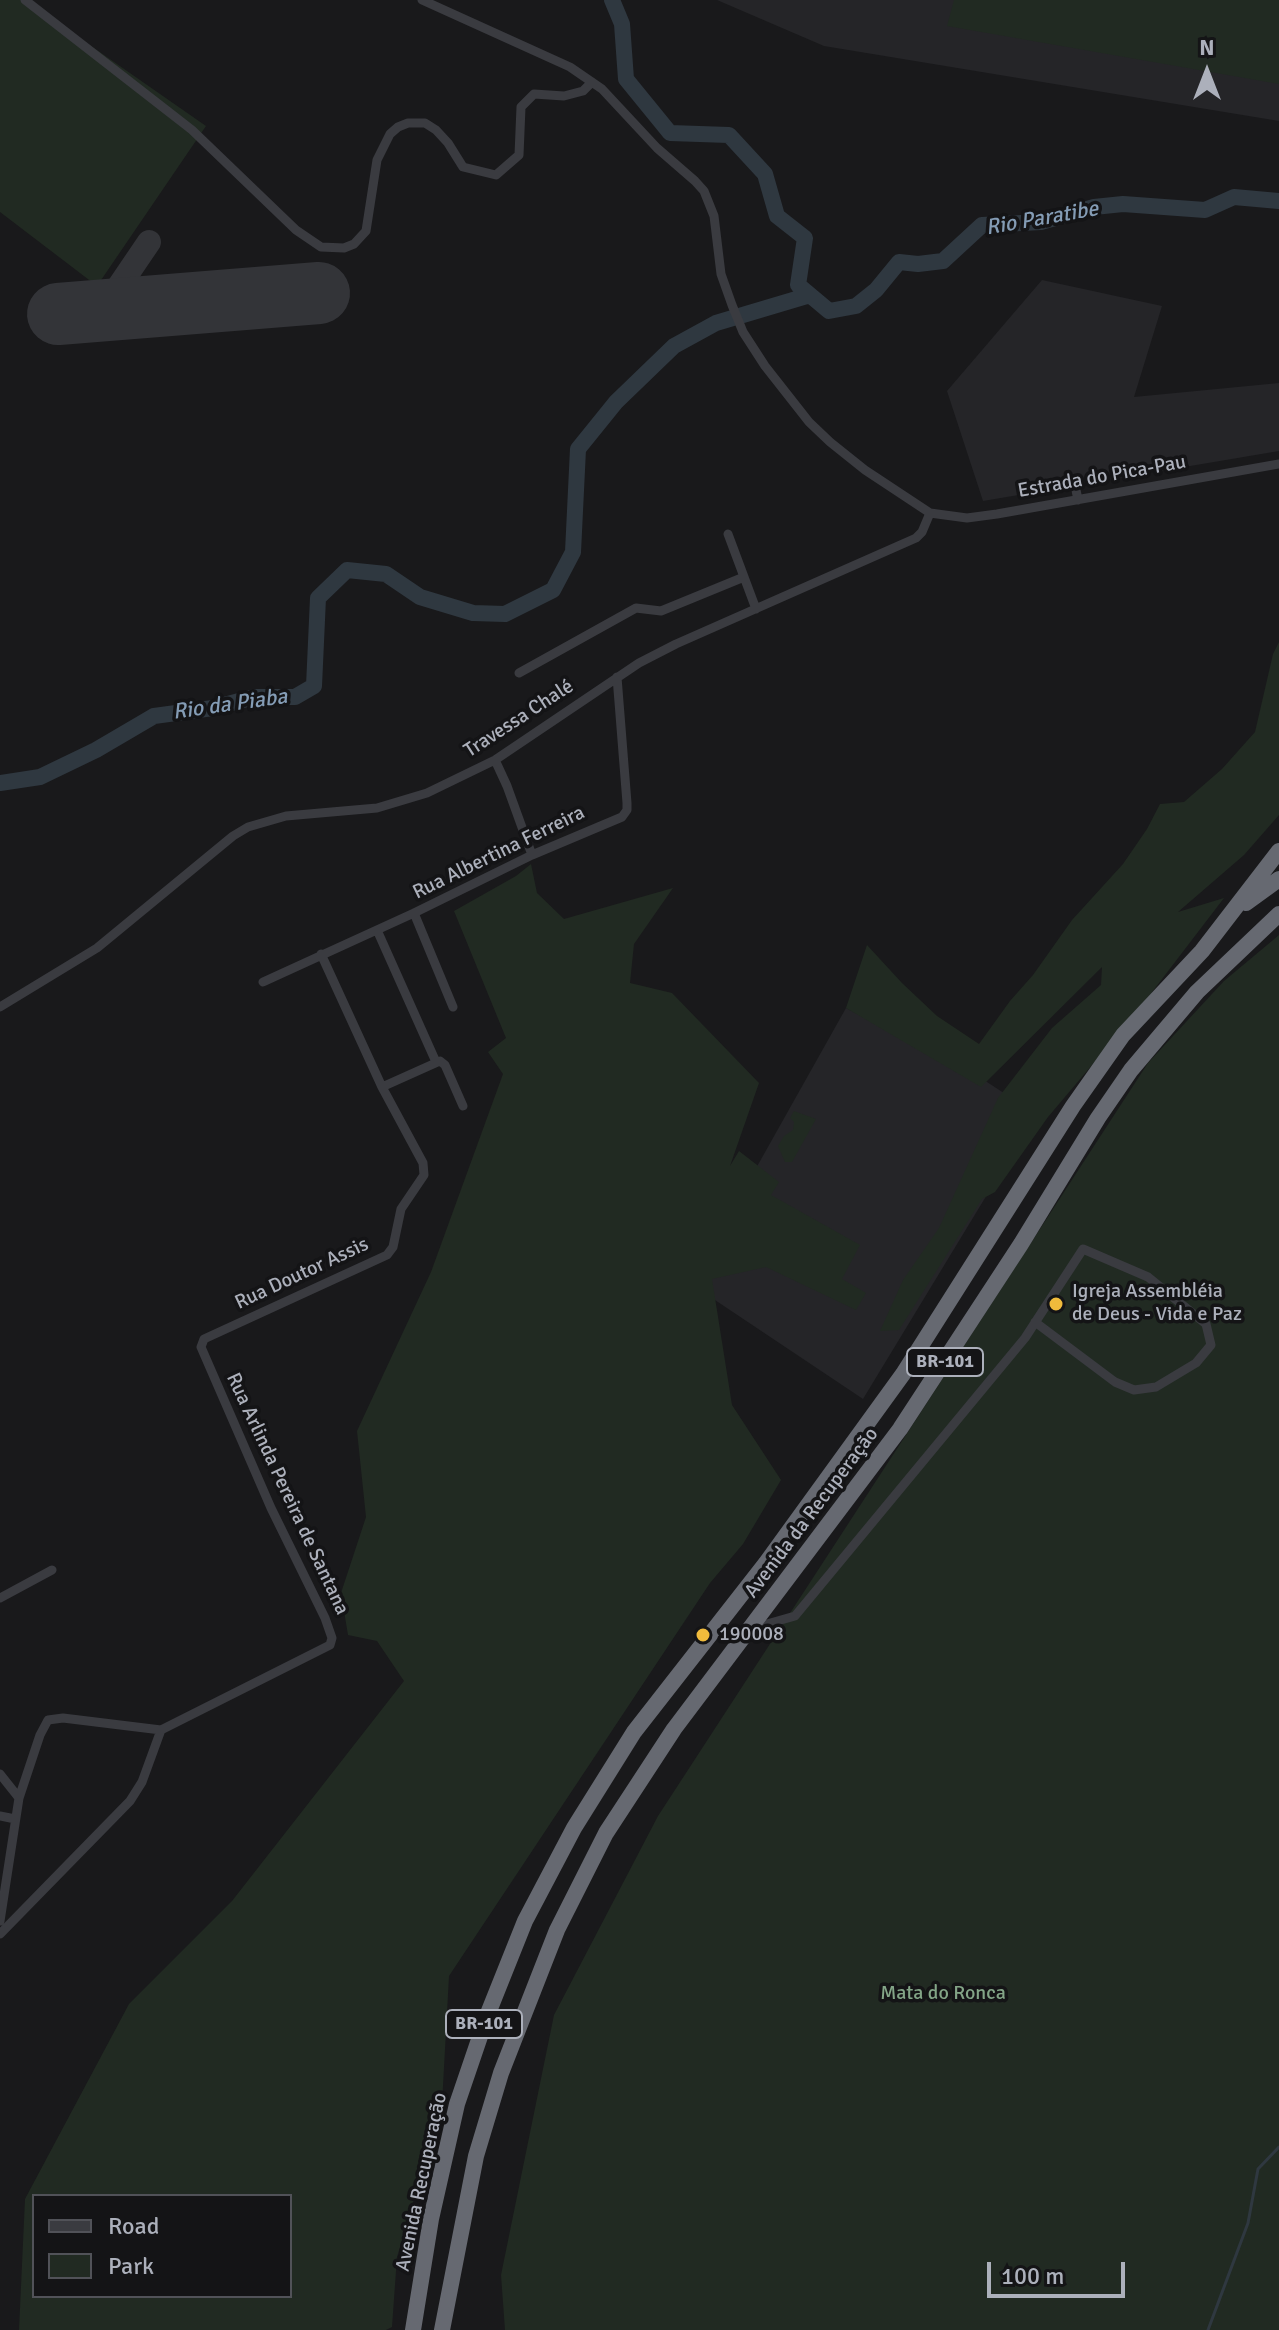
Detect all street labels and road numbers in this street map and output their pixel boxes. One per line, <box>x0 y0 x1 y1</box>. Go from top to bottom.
street label: Estrada do Pica-Pau <box>1016 450 1188 504</box>
street label: Travessa Chalé <box>460 675 578 763</box>
street label: Rua Albertina Ferreira <box>409 801 589 905</box>
street label: Rua Doutor Assis <box>232 1233 372 1315</box>
road number: BR-101 <box>907 1348 983 1376</box>
street label: Rua Arlinda Pereira de Santana <box>220 1369 354 1619</box>
street label: Avenida da Recuperação <box>740 1423 884 1603</box>
road number: BR-101 <box>446 2010 522 2038</box>
street label: Avenida Recuperação <box>391 2090 453 2274</box>

